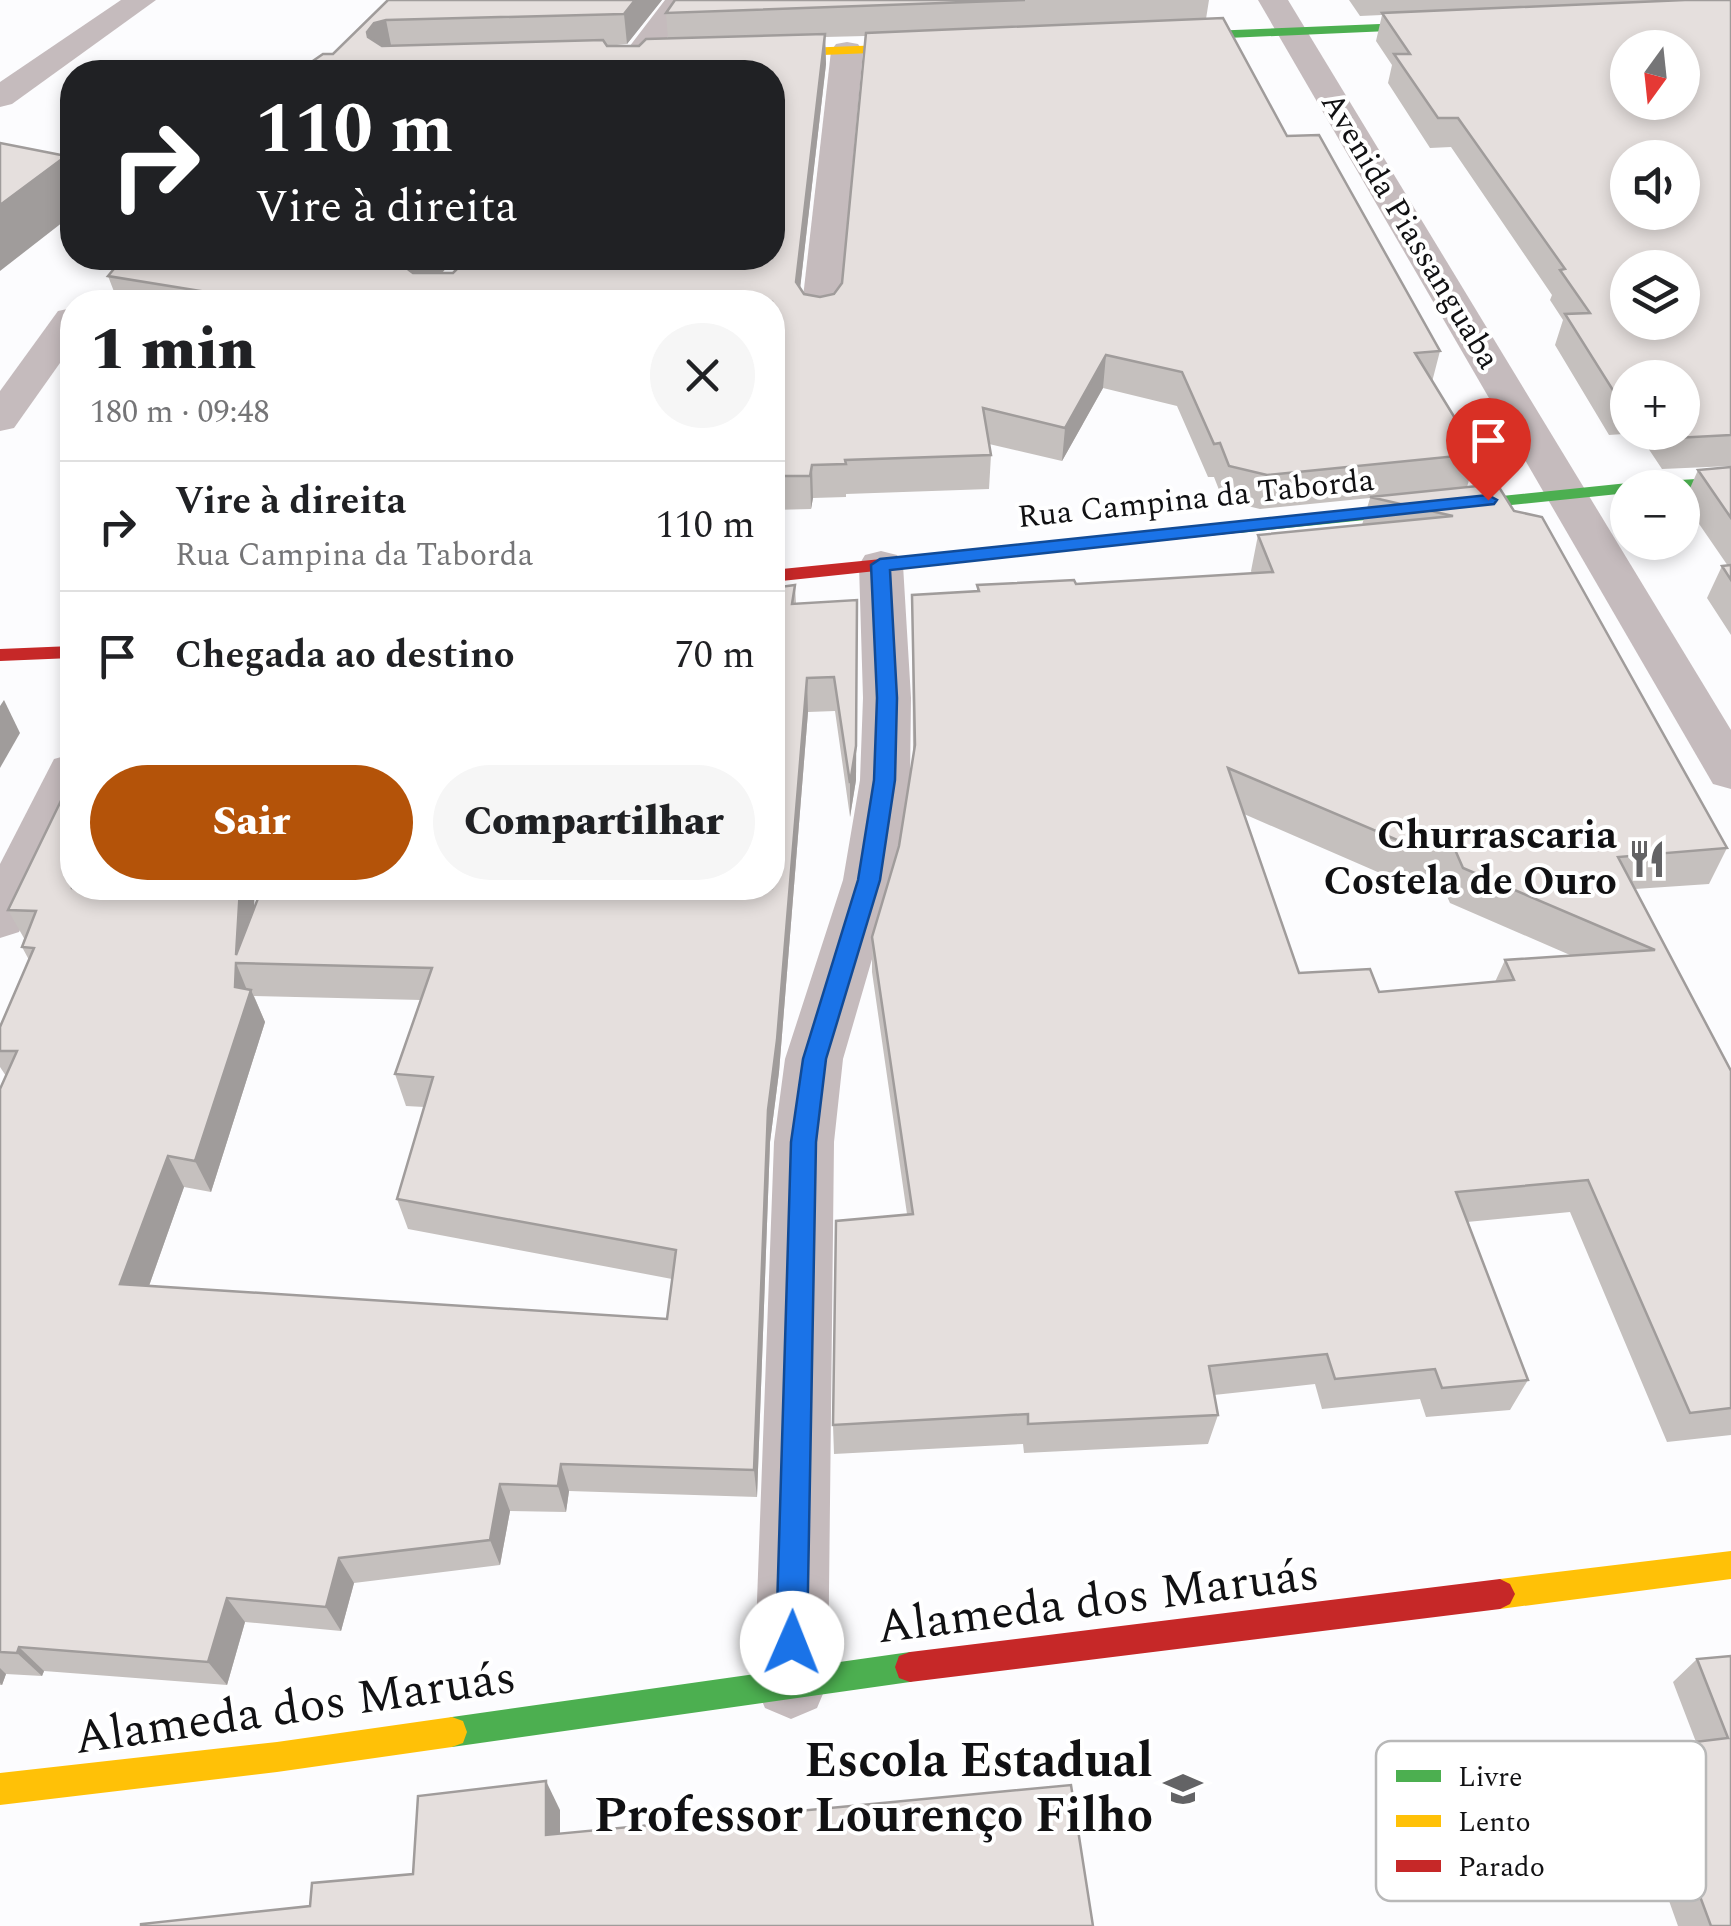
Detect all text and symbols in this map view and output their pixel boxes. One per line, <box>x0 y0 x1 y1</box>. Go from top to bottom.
north arrow <box>1610 30 1700 120</box>
map controls <box>1610 30 1700 560</box>
text: 110 m <box>255 77 453 183</box>
street label: Avenida Piassanguaba <box>1308 83 1512 379</box>
icon: right <box>90 100 220 230</box>
button: sound <box>1610 140 1700 230</box>
text: Vire à direita <box>255 173 517 242</box>
button: layers <box>1610 250 1700 340</box>
text: 1 min <box>90 304 256 396</box>
button: close <box>650 323 755 428</box>
button: + <box>1610 360 1700 450</box>
text: 180 m · 09:48 <box>90 388 270 437</box>
pin <box>1446 398 1531 501</box>
icon: arrive <box>1461 413 1516 468</box>
street label: Rua Campina da Taborda <box>1015 456 1377 542</box>
button: − <box>1610 470 1700 560</box>
text: Vire à direita <box>175 473 406 531</box>
text: 110 m <box>656 497 755 555</box>
icon: right <box>90 499 145 554</box>
text: Rua Campina da Taborda <box>175 531 533 580</box>
text: Chegada ao destino <box>175 627 514 685</box>
text: 70 m <box>675 627 755 685</box>
icon: arrive <box>90 629 145 684</box>
button: Sair <box>90 765 413 880</box>
button: Compartilhar <box>433 765 755 880</box>
place label: Churrascaria Costela de Ouro <box>1323 806 1617 913</box>
restaurant icon: Churrascaria Costela de Ouro <box>1626 838 1668 880</box>
street label: Alameda dos Maruás <box>873 1538 1323 1664</box>
position arrow <box>740 1591 844 1695</box>
street label: Alameda dos Maruás <box>70 1641 520 1775</box>
place label: Escola Estadual Professor Lourenço Filho <box>594 1725 1153 1853</box>
legend <box>1376 1741 1706 1901</box>
text: Livre <box>1458 1756 1523 1799</box>
school or university icon: Escola Estadual Professor Lourenço Filho <box>1162 1768 1204 1810</box>
text: Lento <box>1458 1801 1531 1844</box>
text: Parado <box>1458 1846 1545 1889</box>

